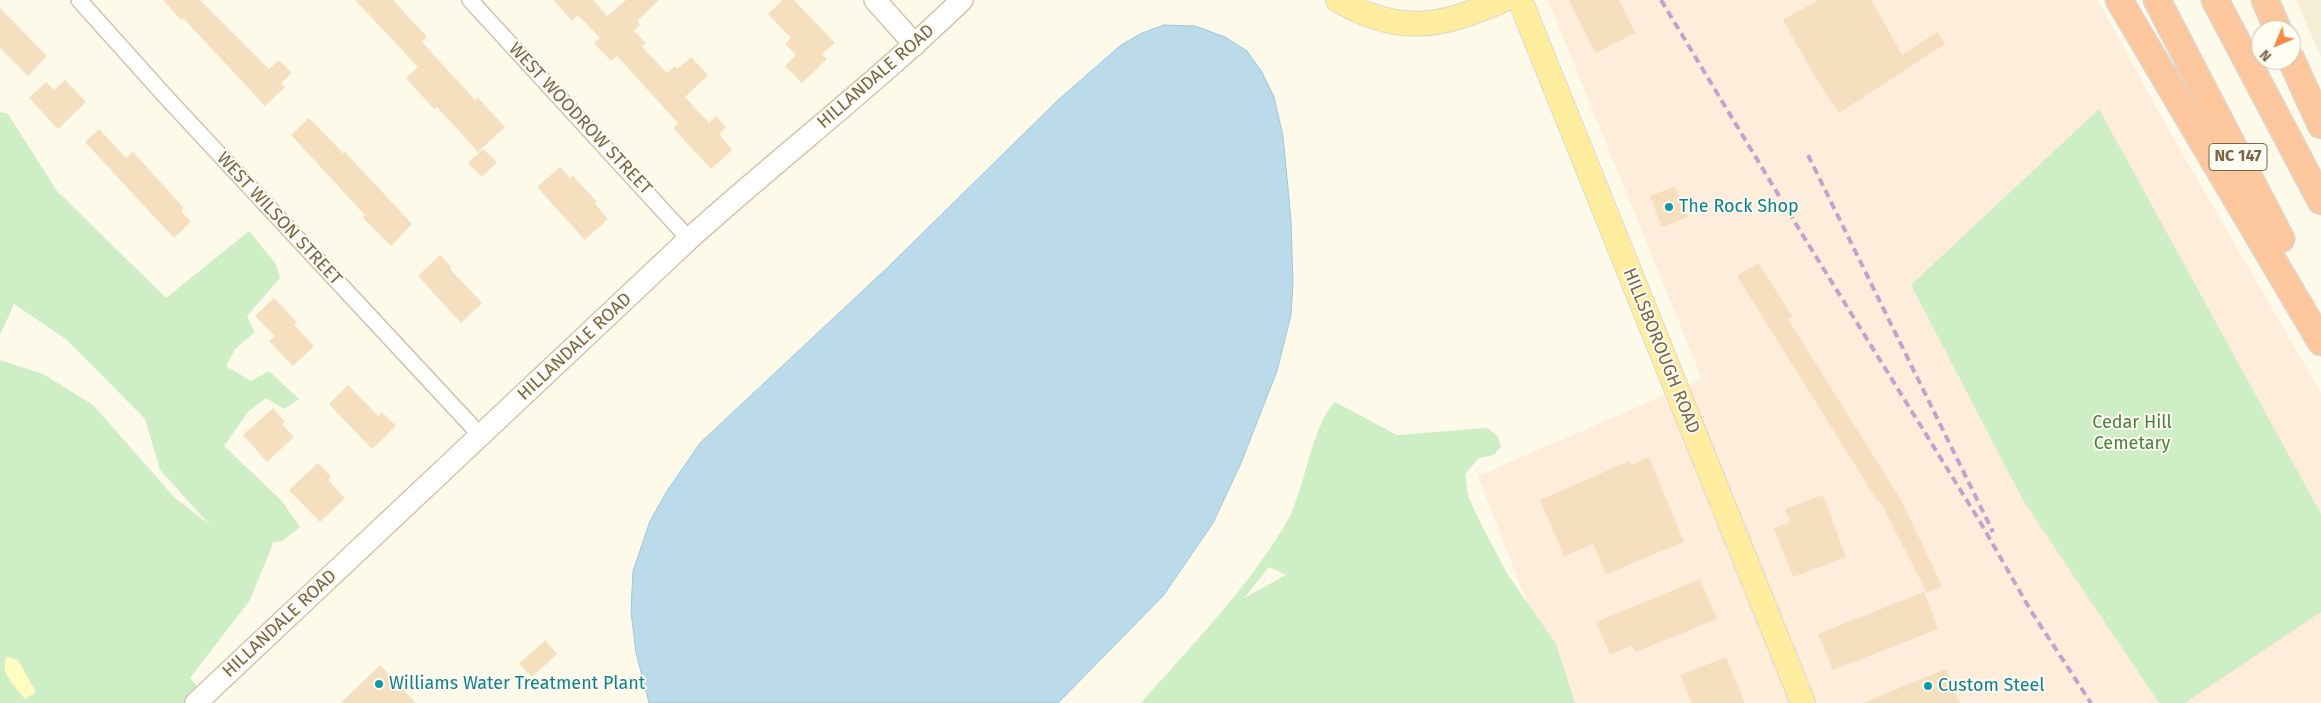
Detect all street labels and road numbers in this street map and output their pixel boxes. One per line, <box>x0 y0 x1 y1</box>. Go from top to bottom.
street label: HILLANDALE ROAD <box>813 20 939 134</box>
street label: WEST WOODROW STREET <box>504 38 656 200</box>
road number: NC 147 <box>2209 144 2267 170</box>
street label: WEST WILSON STREET <box>212 148 346 290</box>
street label: HILLSBOROUGH ROAD <box>1618 265 1704 437</box>
street label: HILLANDALE ROAD <box>513 289 637 405</box>
street label: HILLANDALE ROAD <box>218 566 342 682</box>

